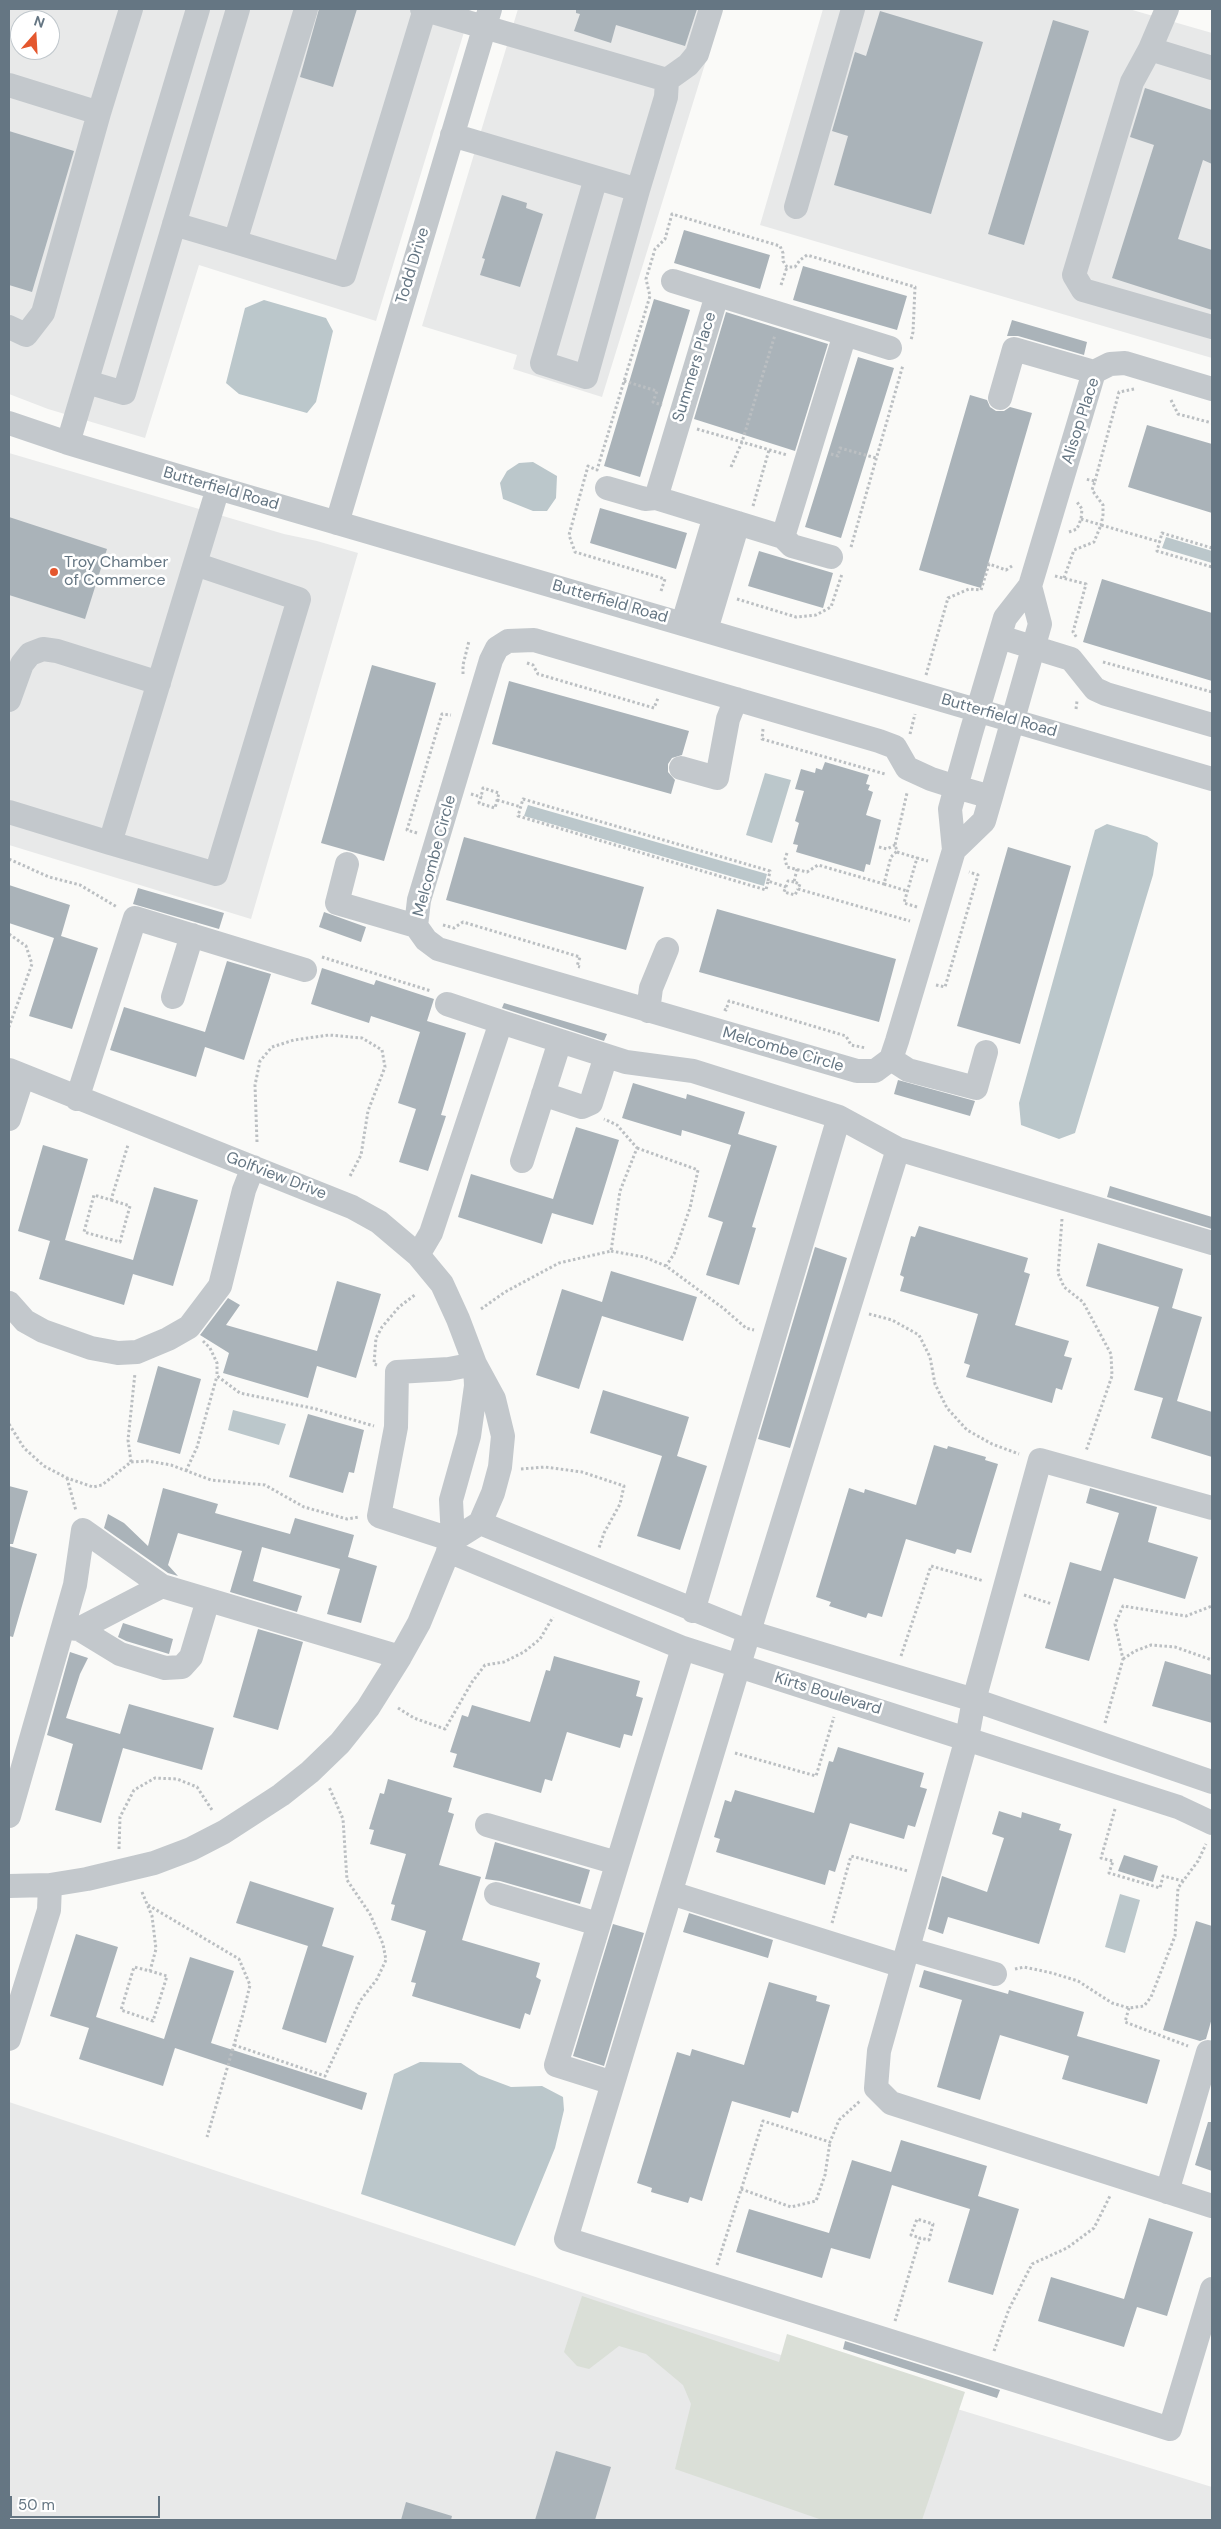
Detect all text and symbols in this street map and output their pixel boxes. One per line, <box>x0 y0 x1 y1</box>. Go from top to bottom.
north arrow <box>10 10 60 60</box>
text: N <box>32 12 47 32</box>
street label: Todd Drive <box>392 225 434 307</box>
street label: Summers Place <box>669 310 721 424</box>
street label: Alisop Place <box>1058 375 1104 467</box>
street label: Butterfield Road <box>161 463 281 515</box>
place label: Troy Chamber of Commerce <box>64 553 168 591</box>
marker: Troy Chamber of Commerce <box>48 566 60 578</box>
street label: Butterfield Road <box>550 576 670 628</box>
street label: Butterfield Road <box>939 690 1059 742</box>
street label: Melcombe Circle <box>410 793 460 919</box>
street label: Melcombe Circle <box>720 1024 846 1076</box>
street label: Golfview Drive <box>223 1148 329 1204</box>
street label: Kirts Boulevard <box>772 1669 884 1719</box>
scale bar <box>12 2486 162 2518</box>
text: 50 m <box>18 2495 55 2515</box>

